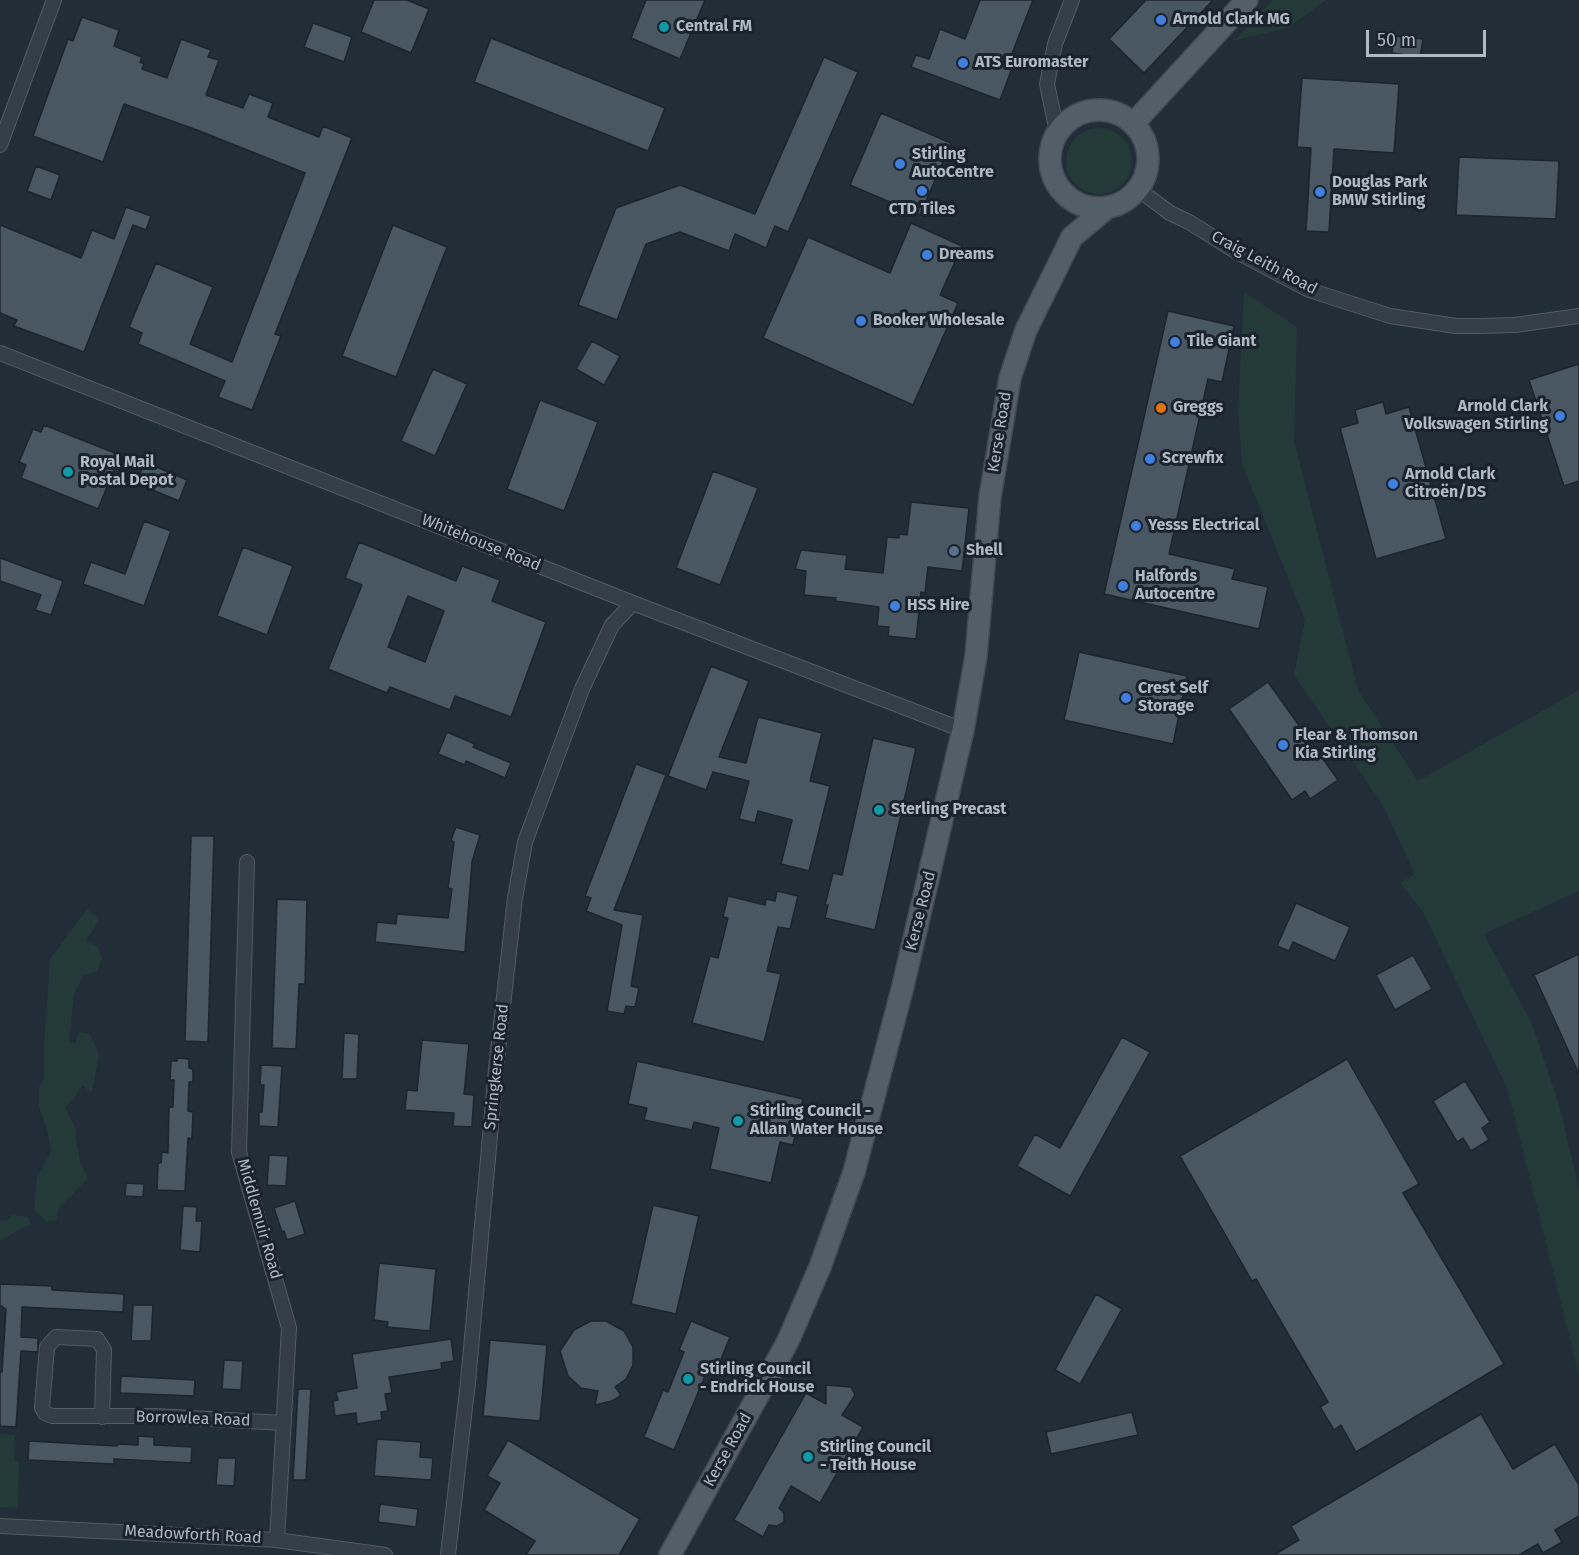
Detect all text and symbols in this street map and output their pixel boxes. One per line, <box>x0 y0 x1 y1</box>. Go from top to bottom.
place label: Arnold Clark MG <box>1173 10 1290 30</box>
marker: Arnold Clark MG <box>1154 13 1168 27</box>
place label: Central FM <box>676 17 752 37</box>
scale bar <box>1369 18 1489 56</box>
marker: Central FM <box>657 20 671 34</box>
text: 50 m <box>1377 29 1416 51</box>
place label: ATS Euromaster <box>975 53 1089 73</box>
marker: ATS Euromaster <box>956 56 970 70</box>
place label: Stirling AutoCentre <box>912 145 994 183</box>
marker: Stirling AutoCentre <box>893 157 907 171</box>
place label: Douglas Park BMW Stirling <box>1332 173 1427 211</box>
marker: CTD Tiles <box>915 184 929 198</box>
marker: Douglas Park BMW Stirling <box>1313 185 1327 199</box>
place label: CTD Tiles <box>889 200 955 220</box>
street label: Craig Leith Road <box>1208 227 1320 299</box>
place label: Dreams <box>939 245 994 265</box>
marker: Dreams <box>920 248 934 262</box>
place label: Booker Wholesale <box>873 311 1005 331</box>
marker: Booker Wholesale <box>854 314 868 328</box>
place label: Tile Giant <box>1187 332 1256 352</box>
marker: Tile Giant <box>1168 335 1182 349</box>
street label: Kerse Road <box>984 390 1016 474</box>
place label: Arnold Clark Volkswagen Stirling <box>1405 397 1548 435</box>
place label: Greggs <box>1173 398 1223 418</box>
marker: Greggs <box>1154 401 1168 415</box>
marker: Arnold Clark Volkswagen Stirling <box>1553 409 1567 423</box>
place label: Screwfix <box>1162 449 1223 469</box>
marker: Screwfix <box>1143 452 1157 466</box>
place label: Royal Mail Postal Depot <box>80 453 174 491</box>
marker: Royal Mail Postal Depot <box>61 465 75 479</box>
place label: Arnold Clark Citroën/DS <box>1405 465 1495 503</box>
marker: Arnold Clark Citroën/DS <box>1386 477 1400 491</box>
street label: Whitehouse Road <box>419 510 543 576</box>
place label: Yesss Electrical <box>1148 516 1259 536</box>
marker: Yesss Electrical <box>1129 519 1143 533</box>
place label: Shell <box>966 541 1003 561</box>
marker: Shell <box>947 544 961 558</box>
place label: Halfords Autocentre <box>1135 567 1215 605</box>
marker: Halfords Autocentre <box>1116 579 1130 593</box>
place label: HSS Hire <box>907 596 970 616</box>
marker: HSS Hire <box>888 599 902 613</box>
place label: Crest Self Storage <box>1138 679 1208 717</box>
marker: Crest Self Storage <box>1119 691 1133 705</box>
place label: Flear & Thomson Kia Stirling <box>1295 726 1418 764</box>
marker: Flear & Thomson Kia Stirling <box>1276 738 1290 752</box>
place label: Sterling Precast <box>891 800 1006 820</box>
marker: Sterling Precast <box>872 803 886 817</box>
street label: Kerse Road <box>902 869 940 953</box>
street label: Springkerse Road <box>481 1003 513 1131</box>
place label: Stirling Council - Allan Water House <box>750 1102 883 1140</box>
marker: Stirling Council - Allan Water House <box>731 1114 745 1128</box>
street label: Middlemuir Road <box>233 1157 285 1281</box>
place label: Stirling Council - Endrick House <box>700 1360 814 1398</box>
marker: Stirling Council - Endrick House <box>681 1372 695 1386</box>
street label: Borrowlea Road <box>135 1407 251 1431</box>
street label: Kerse Road <box>700 1410 756 1490</box>
place label: Stirling Council - Teith House <box>820 1438 931 1476</box>
marker: Stirling Council - Teith House <box>801 1450 815 1464</box>
street label: Meadowforth Road <box>124 1522 262 1548</box>

